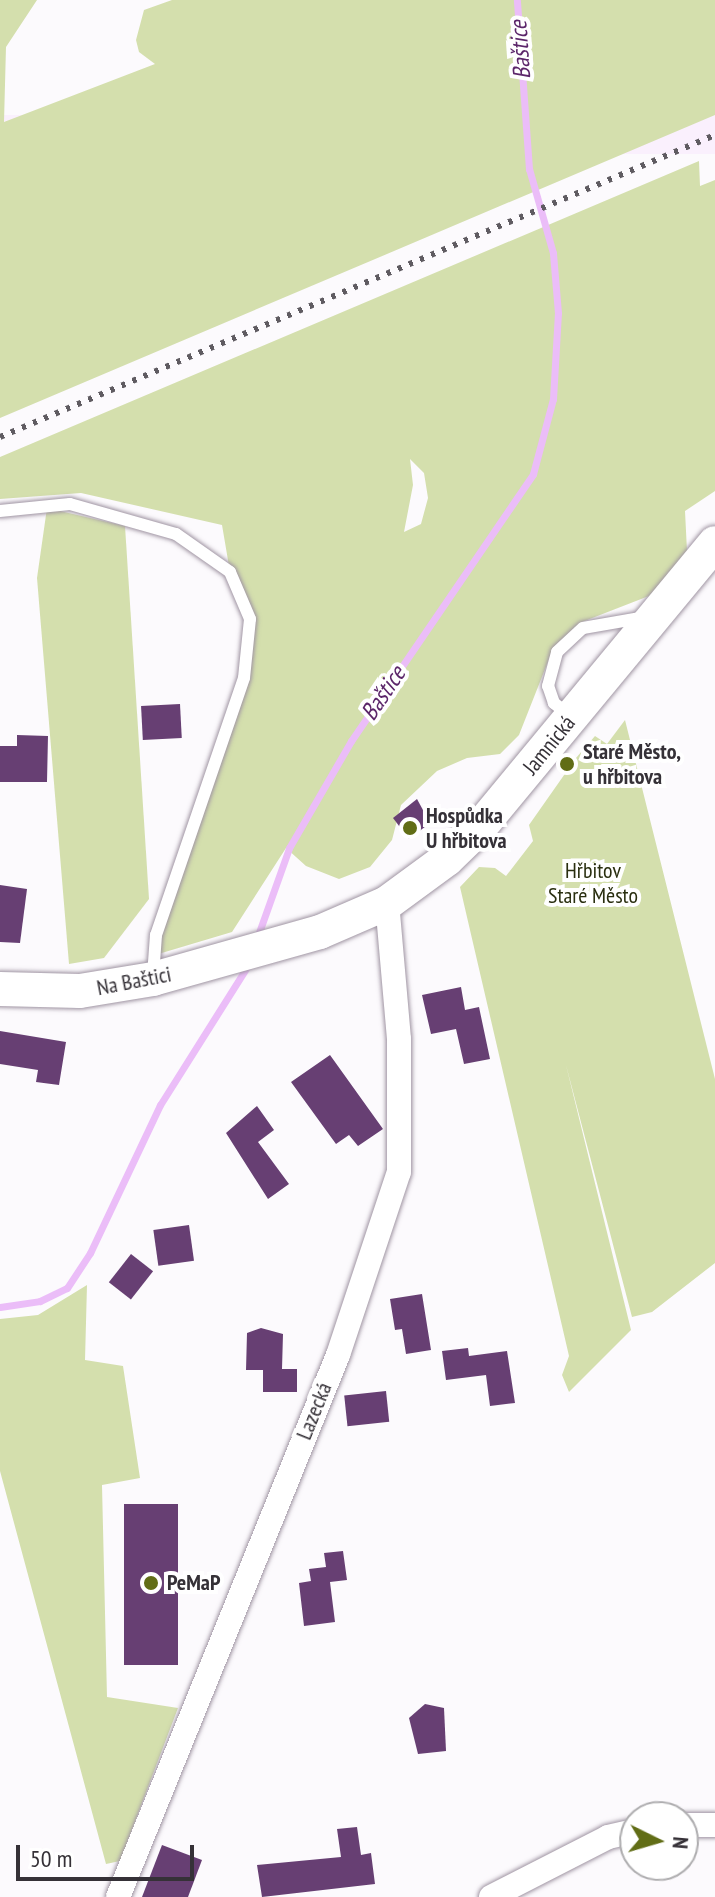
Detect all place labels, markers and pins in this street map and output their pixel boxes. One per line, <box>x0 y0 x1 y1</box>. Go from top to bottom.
place label: Staré Město, u hřbitova <box>583 738 681 790</box>
marker: Staré Město, u hřbitova <box>558 755 576 773</box>
place label: Hospůdka U hřbitova <box>426 802 507 854</box>
marker: Hospůdka U hřbitova <box>401 819 419 837</box>
place label: PeMaP <box>167 1570 220 1596</box>
marker: PeMaP <box>142 1574 160 1592</box>

